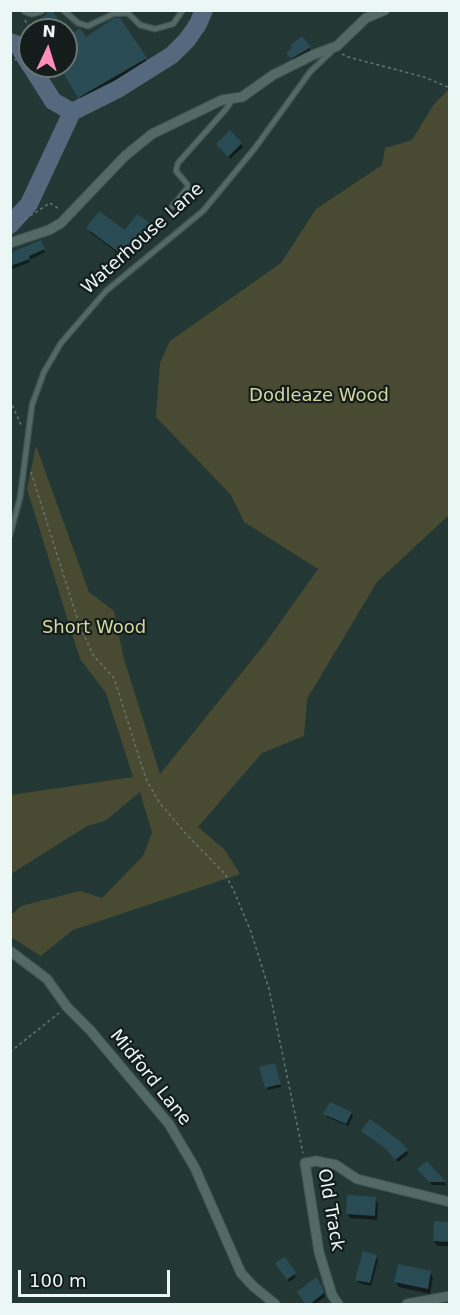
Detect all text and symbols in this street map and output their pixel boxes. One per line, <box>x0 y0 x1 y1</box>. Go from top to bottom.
north arrow <box>18 18 78 78</box>
text: N <box>42 22 56 41</box>
street label: Waterhouse Lane <box>78 179 208 299</box>
park label: Dodleaze Wood <box>249 385 389 407</box>
park label: Short Wood <box>42 617 146 639</box>
street label: Midford Lane <box>105 1026 195 1130</box>
street label: Old Track <box>312 1167 348 1253</box>
scale bar <box>21 1258 172 1296</box>
text: 100 m <box>29 1270 87 1291</box>

